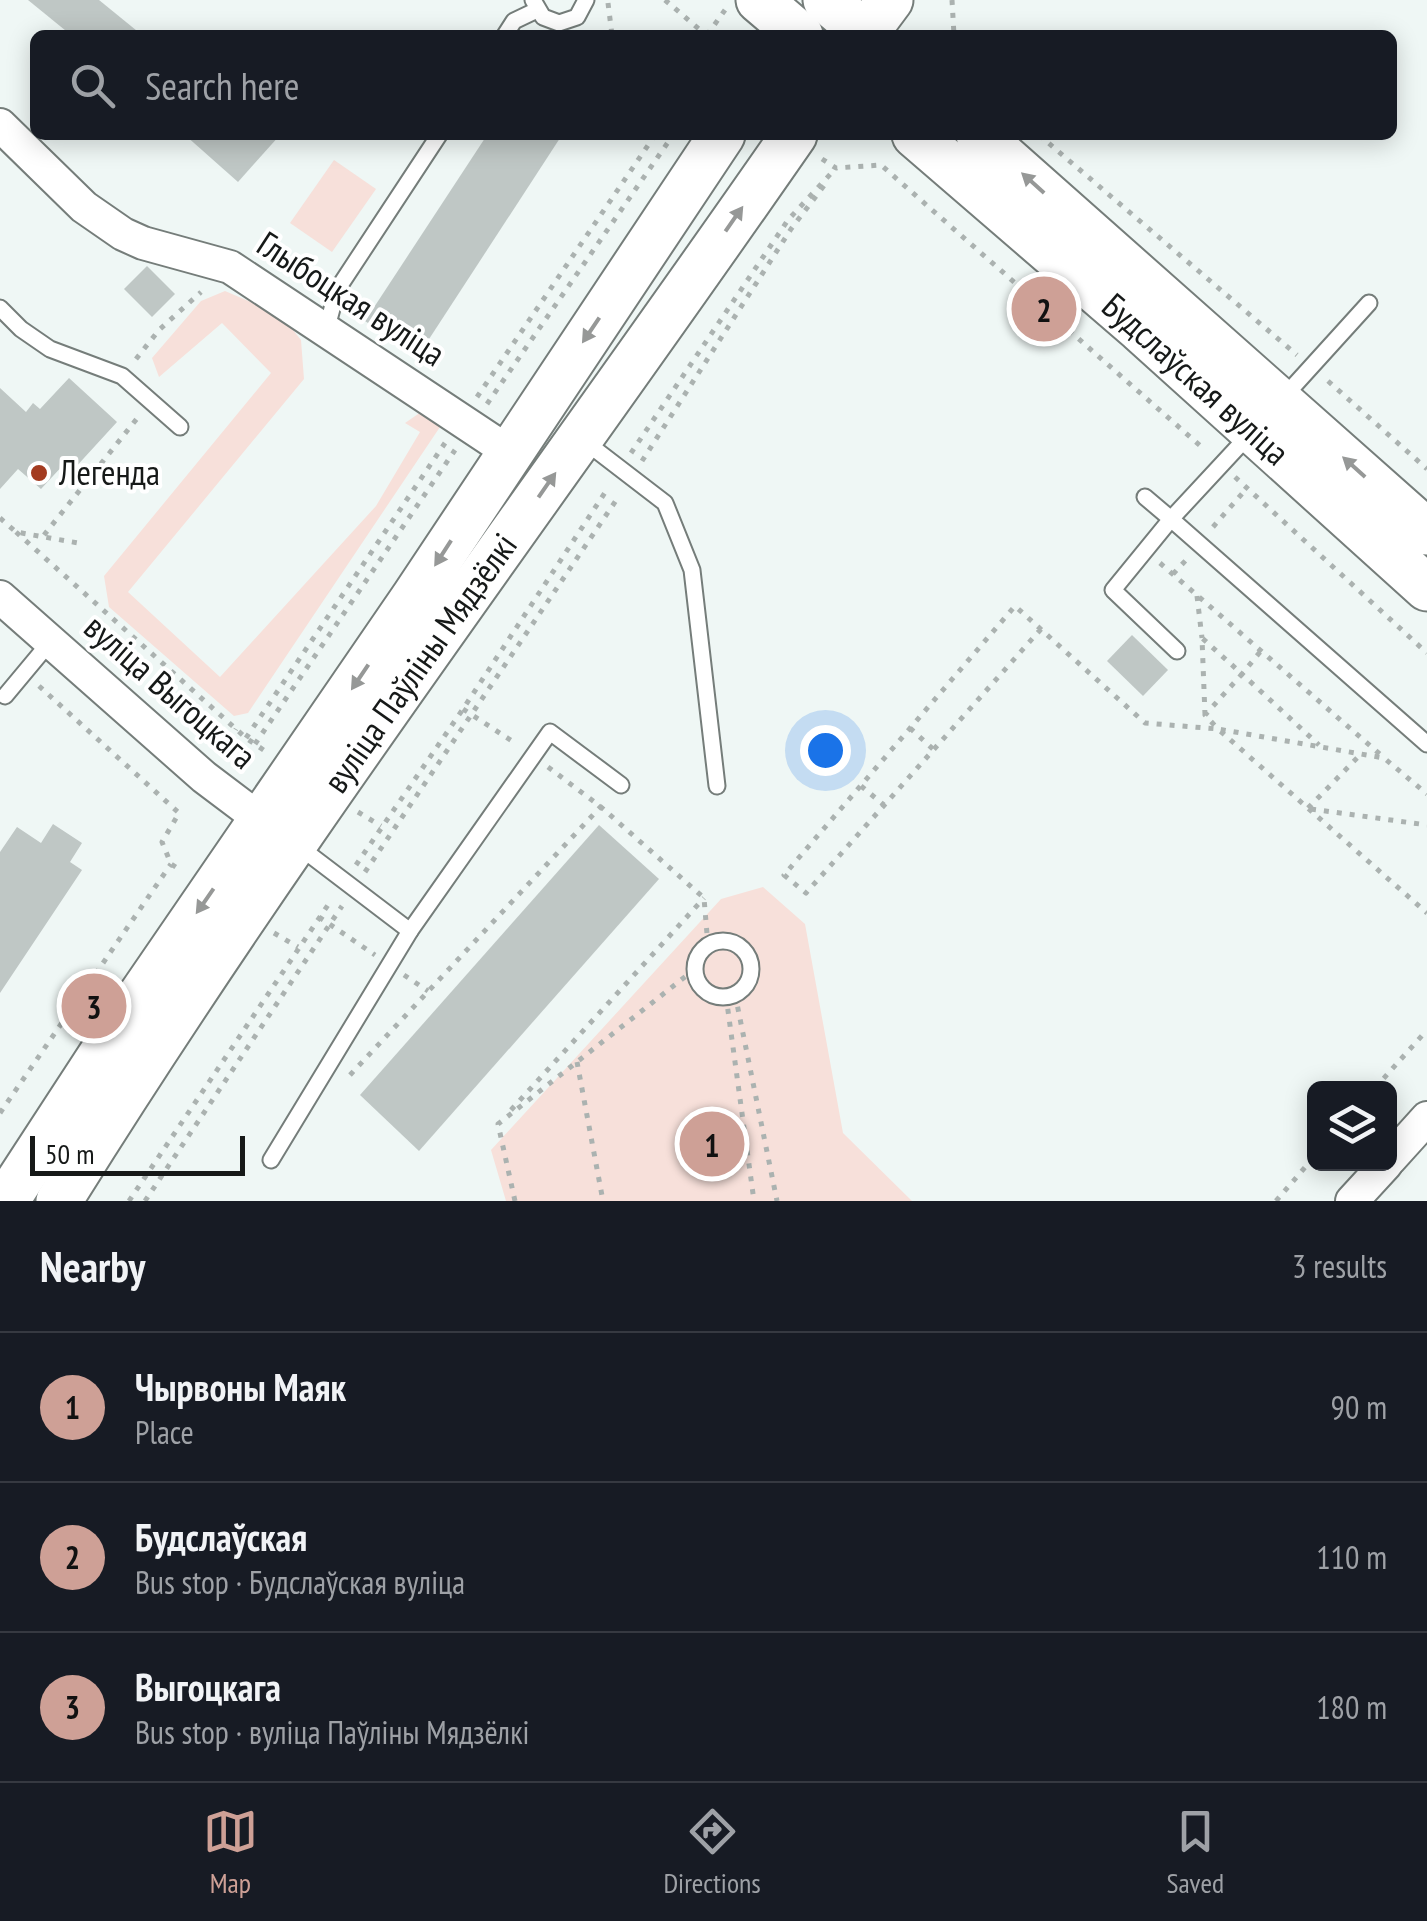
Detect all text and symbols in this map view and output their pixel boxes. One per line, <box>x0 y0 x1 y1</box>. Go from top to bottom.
search box <box>30 30 1397 140</box>
icon: search <box>65 58 120 113</box>
text: Search here <box>145 61 299 110</box>
one-way arrow <box>1021 172 1046 194</box>
one-way arrow <box>724 206 743 233</box>
street label: Глыбоцкая вуліца <box>249 220 454 376</box>
pin: 2 <box>1012 272 1076 346</box>
street label: Будслаўская вуліца <box>1093 283 1299 475</box>
one-way arrow <box>582 316 601 343</box>
place label: Легенда <box>58 449 160 495</box>
one-way arrow <box>1342 457 1367 479</box>
marker: Легенда <box>28 462 50 484</box>
one-way arrow <box>537 472 556 498</box>
street label: вуліца Паўліны Мядзёлкі <box>312 524 527 801</box>
one-way arrow <box>434 540 453 567</box>
street label: вуліца Выгоцкага <box>75 604 266 779</box>
one-way arrow <box>352 663 370 690</box>
your location <box>800 725 851 776</box>
one-way arrow <box>196 887 215 914</box>
pin: 3 <box>62 968 126 1044</box>
map controls <box>1307 1081 1397 1171</box>
button: layers <box>1307 1081 1397 1171</box>
pin: 1 <box>680 1106 744 1182</box>
scale bar <box>30 1131 245 1176</box>
text: 50 m <box>45 1135 94 1172</box>
text: Nearby <box>40 1239 145 1294</box>
text: 3 results <box>1292 1245 1387 1287</box>
text: Чырвоны Маяк <box>135 1362 346 1411</box>
text: 1 <box>65 1386 80 1428</box>
text: 90 m <box>1331 1386 1387 1428</box>
text: Place <box>135 1411 194 1453</box>
text: Будслаўская <box>135 1512 307 1561</box>
text: 2 <box>65 1536 80 1578</box>
text: 110 m <box>1316 1536 1387 1578</box>
text: Bus stop · Будслаўская вуліца <box>135 1561 465 1603</box>
text: Выгоцкага <box>135 1662 281 1711</box>
text: 3 <box>65 1686 80 1728</box>
text: 180 m <box>1316 1686 1387 1728</box>
text: Bus stop · вуліца Паўліны Мядзёлкі <box>135 1711 529 1753</box>
tab: Map <box>203 1804 258 1901</box>
tab: Directions <box>663 1804 761 1901</box>
tab: Saved <box>1166 1804 1224 1901</box>

